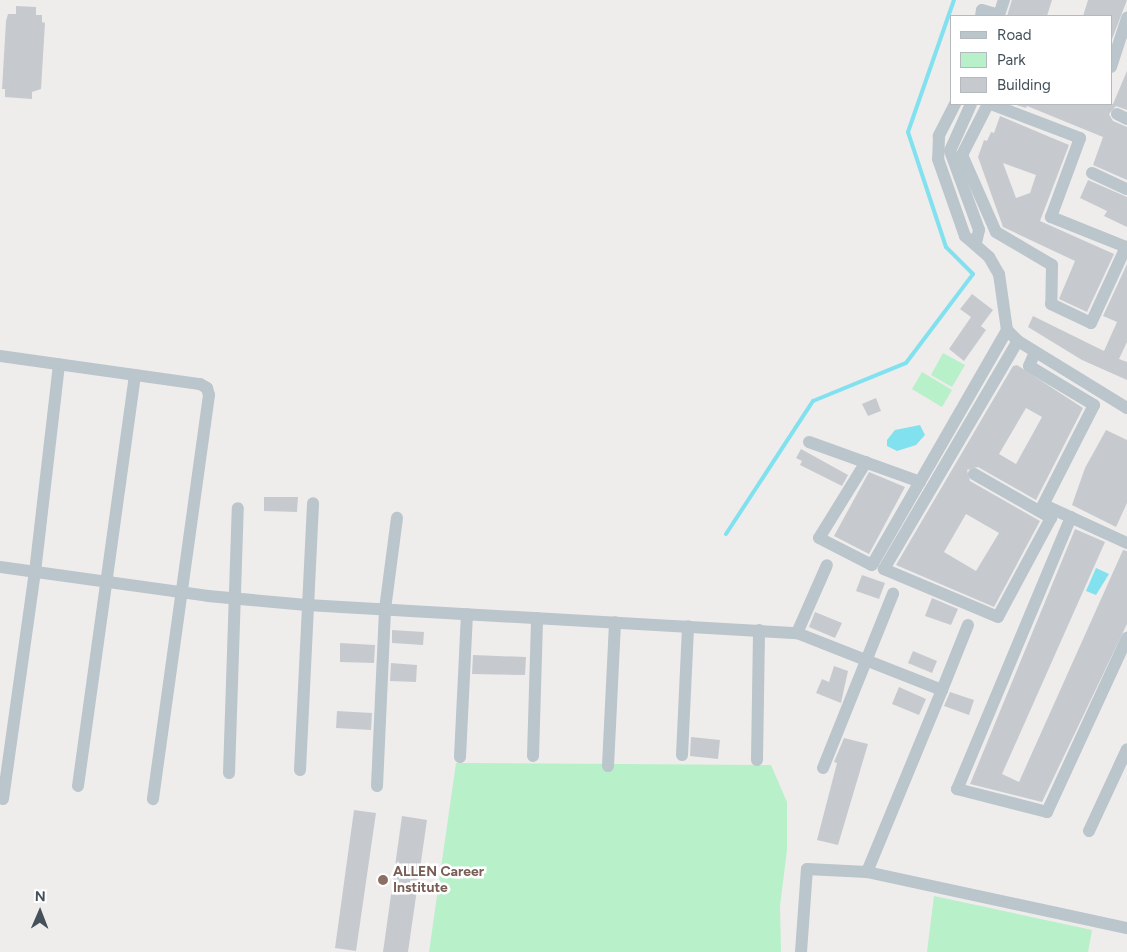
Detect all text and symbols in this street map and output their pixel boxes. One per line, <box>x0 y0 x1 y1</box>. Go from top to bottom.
legend <box>950 15 1112 105</box>
text: Road <box>997 26 1032 44</box>
text: Park <box>997 51 1026 69</box>
text: Building <box>997 76 1051 94</box>
place label: ALLEN Career Institute <box>393 864 484 896</box>
marker: ALLEN Career Institute <box>377 874 389 886</box>
north arrow <box>15 887 65 937</box>
text: N <box>35 888 46 905</box>

